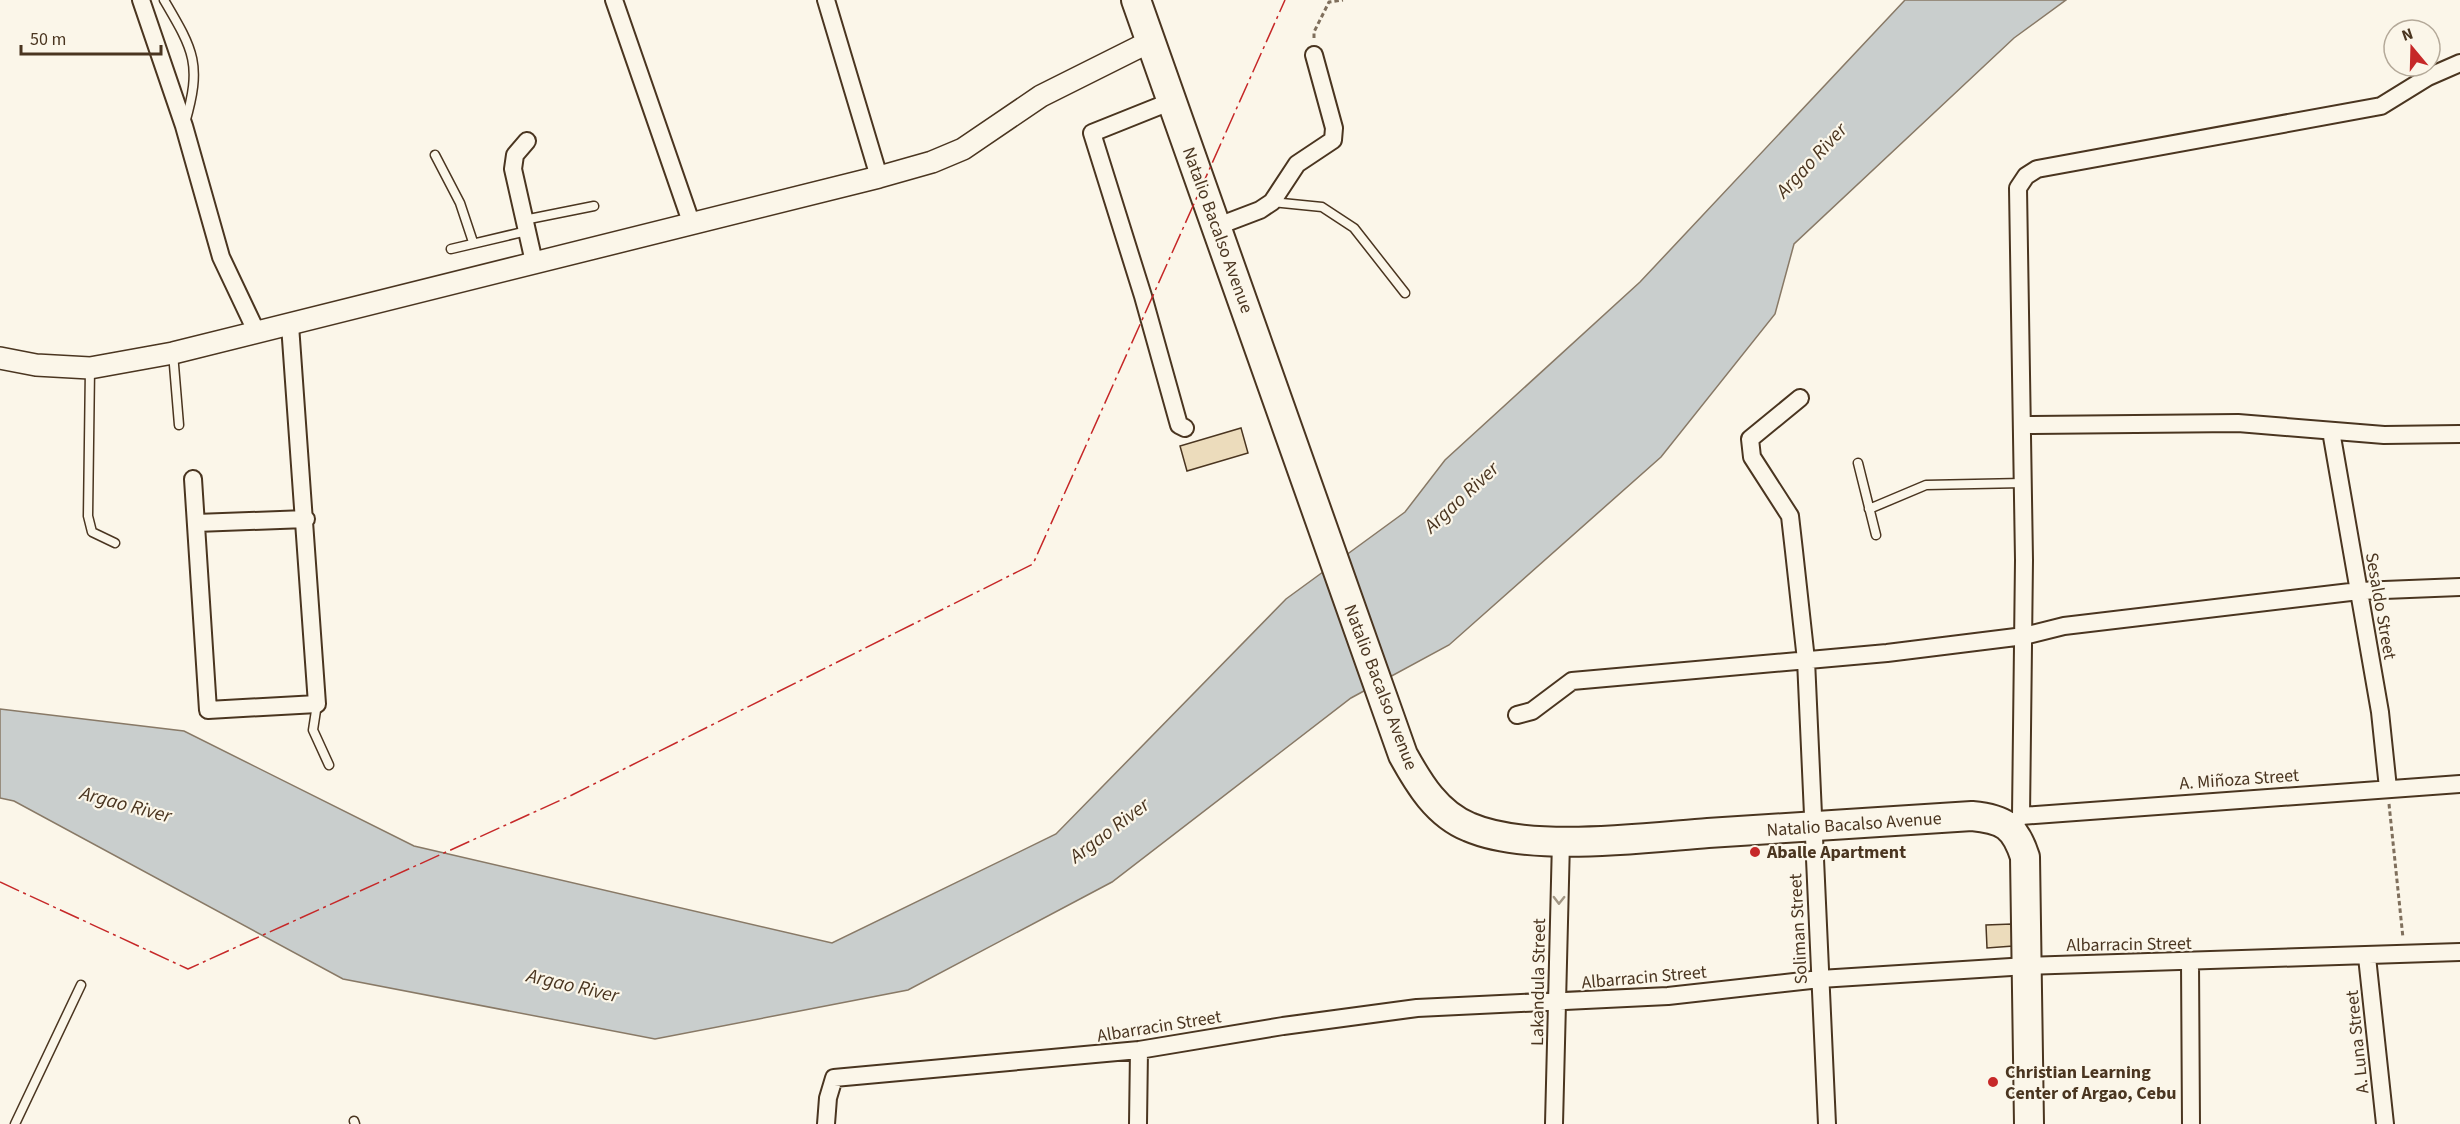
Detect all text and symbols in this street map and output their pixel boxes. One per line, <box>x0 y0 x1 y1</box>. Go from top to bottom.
scale bar <box>21 18 160 56</box>
north arrow <box>2382 18 2442 78</box>
text: N <box>2399 23 2416 47</box>
text: 50 m <box>30 27 66 52</box>
water label: Argao River <box>1768 116 1855 206</box>
street label: Natalio Bacalso Avenue <box>1176 144 1259 317</box>
water label: Argao River <box>1416 455 1506 541</box>
street label: Sesaldo Street <box>2359 551 2402 662</box>
street label: Natalio Bacalso Avenue <box>1337 601 1424 774</box>
street label: A. Miñoza Street <box>2178 763 2300 796</box>
water label: Argao River <box>75 779 176 831</box>
water label: Argao River <box>1062 791 1156 871</box>
street label: Natalio Bacalso Avenue <box>1766 806 1942 843</box>
place label: Aballe Apartment <box>1766 840 1906 865</box>
marker: Aballe Apartment <box>1748 845 1762 859</box>
street label: Soliman Street <box>1783 873 1814 985</box>
one-way arrow <box>1553 895 1566 904</box>
street label: Lakandula Street <box>1525 918 1552 1046</box>
street label: Albarracin Street <box>2066 931 2192 958</box>
street label: Albarracin Street <box>1580 960 1708 995</box>
water label: Argao River <box>522 961 623 1010</box>
street label: A. Luna Street <box>2340 989 2375 1095</box>
street label: Albarracin Street <box>1095 1004 1223 1049</box>
place label: Christian Learning Center of Argao, Cebu <box>2005 1060 2177 1106</box>
marker: Christian Learning Center of Argao, Cebu <box>1986 1075 2000 1089</box>

